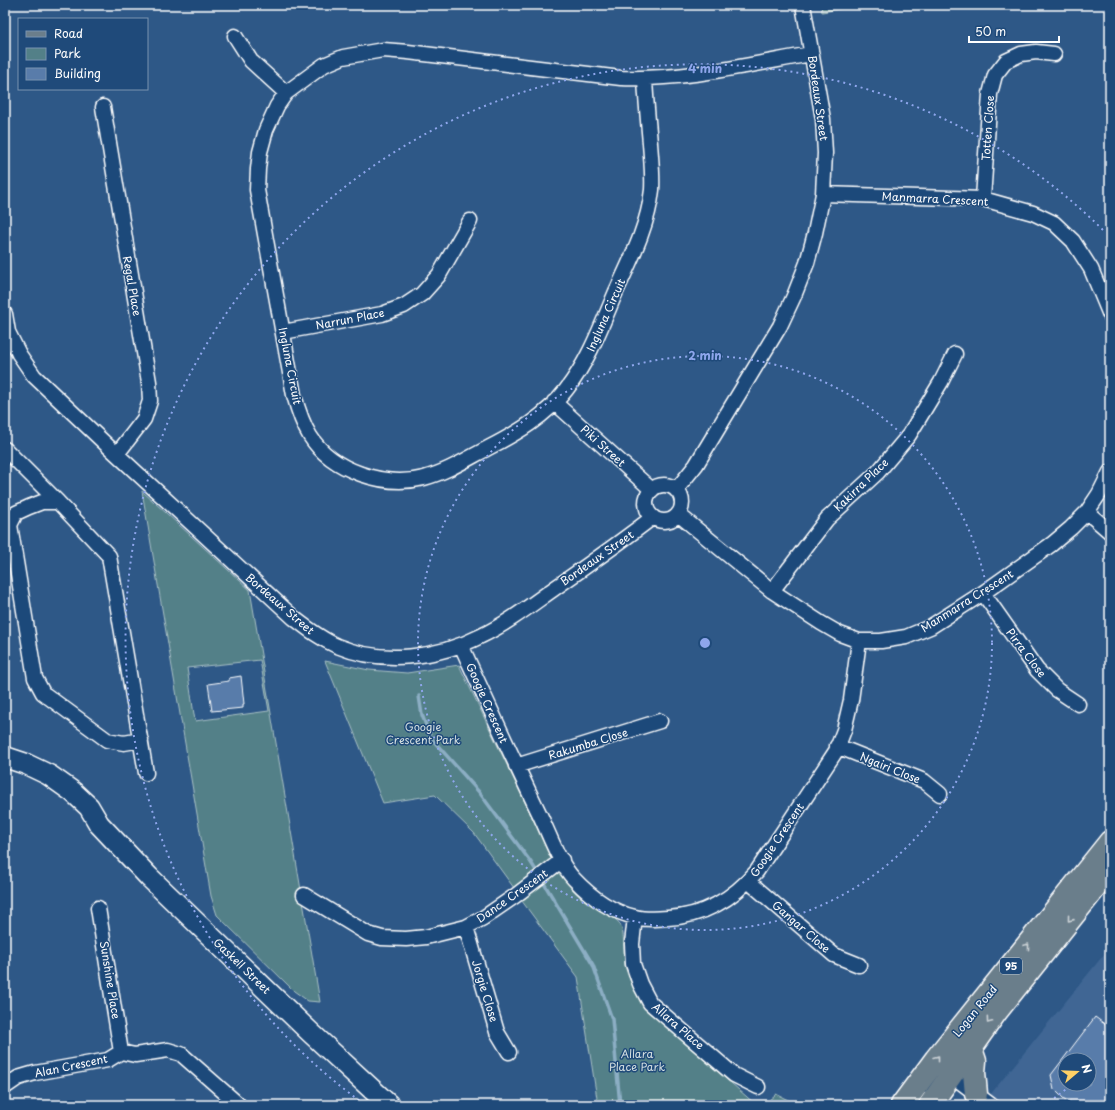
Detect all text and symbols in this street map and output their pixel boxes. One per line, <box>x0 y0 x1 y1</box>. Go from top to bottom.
legend <box>18 18 148 90</box>
scale bar <box>969 18 1059 44</box>
text: 50 m <box>975 22 1006 40</box>
text: Road <box>54 24 83 42</box>
text: Park <box>54 44 81 62</box>
street label: Bordeaux Street <box>804 54 833 142</box>
text: 4 min <box>688 59 722 77</box>
text: Building <box>54 64 101 82</box>
street label: Totten Close <box>977 95 998 161</box>
street label: Manmarra Crescent <box>881 187 989 210</box>
street label: Regal Place <box>119 255 146 317</box>
street label: Ingluna Circuit <box>582 275 629 354</box>
street label: Narrun Place <box>314 303 386 333</box>
street label: Ingluna Circuit <box>275 326 306 406</box>
text: 2 min <box>688 346 722 364</box>
street label: Piki Street <box>577 421 630 471</box>
street label: Kakirra Place <box>829 454 892 515</box>
street label: Bordeaux Street <box>557 526 637 589</box>
street label: Manmarra Crescent <box>917 565 1017 636</box>
street label: Bordeaux Street <box>242 569 319 639</box>
street label: Pirra Close <box>1002 625 1051 681</box>
centre of rings <box>698 636 712 650</box>
street label: Googie Crescent <box>462 660 513 746</box>
park label: Googie Crescent Park <box>386 718 461 748</box>
street label: Rakumba Close <box>546 723 630 764</box>
street label: Ngairi Close <box>857 748 923 788</box>
street label: Googie Crescent <box>745 799 808 880</box>
street label: Dance Crescent <box>473 864 551 927</box>
street label: Gangar Close <box>769 897 834 957</box>
one-way arrow <box>1067 915 1074 922</box>
street label: Gaskell Street <box>210 934 275 998</box>
street label: Sunshine Place <box>96 940 125 1020</box>
one-way arrow <box>1022 944 1029 951</box>
street label: Jorgie Close <box>468 958 503 1024</box>
road number: 95 <box>1000 958 1022 974</box>
street label: Logan Road <box>948 981 1001 1040</box>
street label: Allara Place <box>648 998 708 1053</box>
one-way arrow <box>987 1017 994 1024</box>
park label: Allara Place Park <box>609 1045 665 1075</box>
street label: Alan Crescent <box>33 1049 109 1082</box>
north arrow <box>1057 1052 1097 1092</box>
one-way arrow <box>932 1056 939 1063</box>
text: N <box>1077 1062 1096 1076</box>

